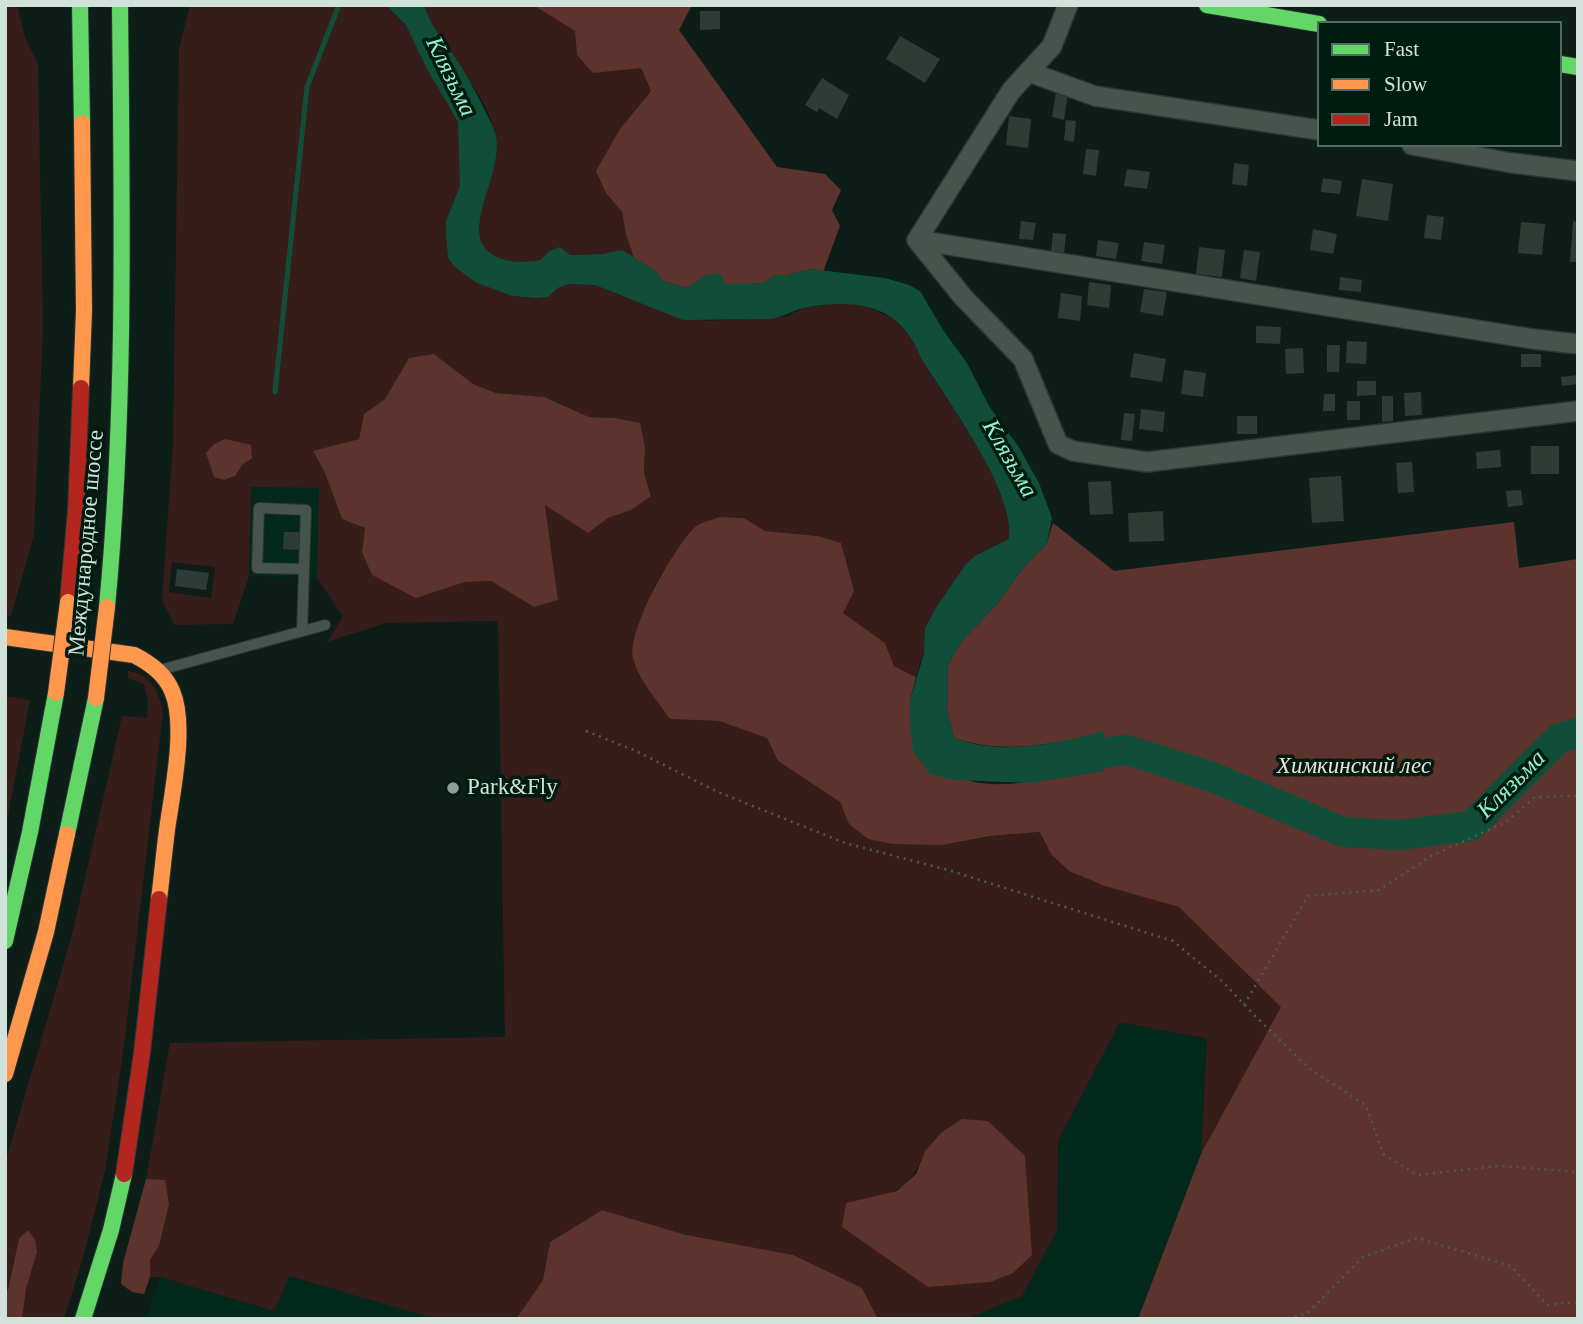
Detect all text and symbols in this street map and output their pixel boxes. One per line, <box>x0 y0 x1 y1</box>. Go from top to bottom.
legend <box>1317 21 1562 147</box>
water label: Клязьма <box>418 32 482 122</box>
text: Fast <box>1384 37 1419 61</box>
text: Slow <box>1384 72 1427 96</box>
text: Jam <box>1384 107 1418 131</box>
water label: Клязьма <box>975 415 1043 503</box>
street label: Международное шоссе <box>63 429 111 657</box>
water label: Клязьма <box>1472 745 1552 825</box>
park label: Химкинский лес <box>1277 753 1431 781</box>
place label: Park&Fly <box>467 774 558 802</box>
marker: Park&Fly <box>445 780 461 796</box>

